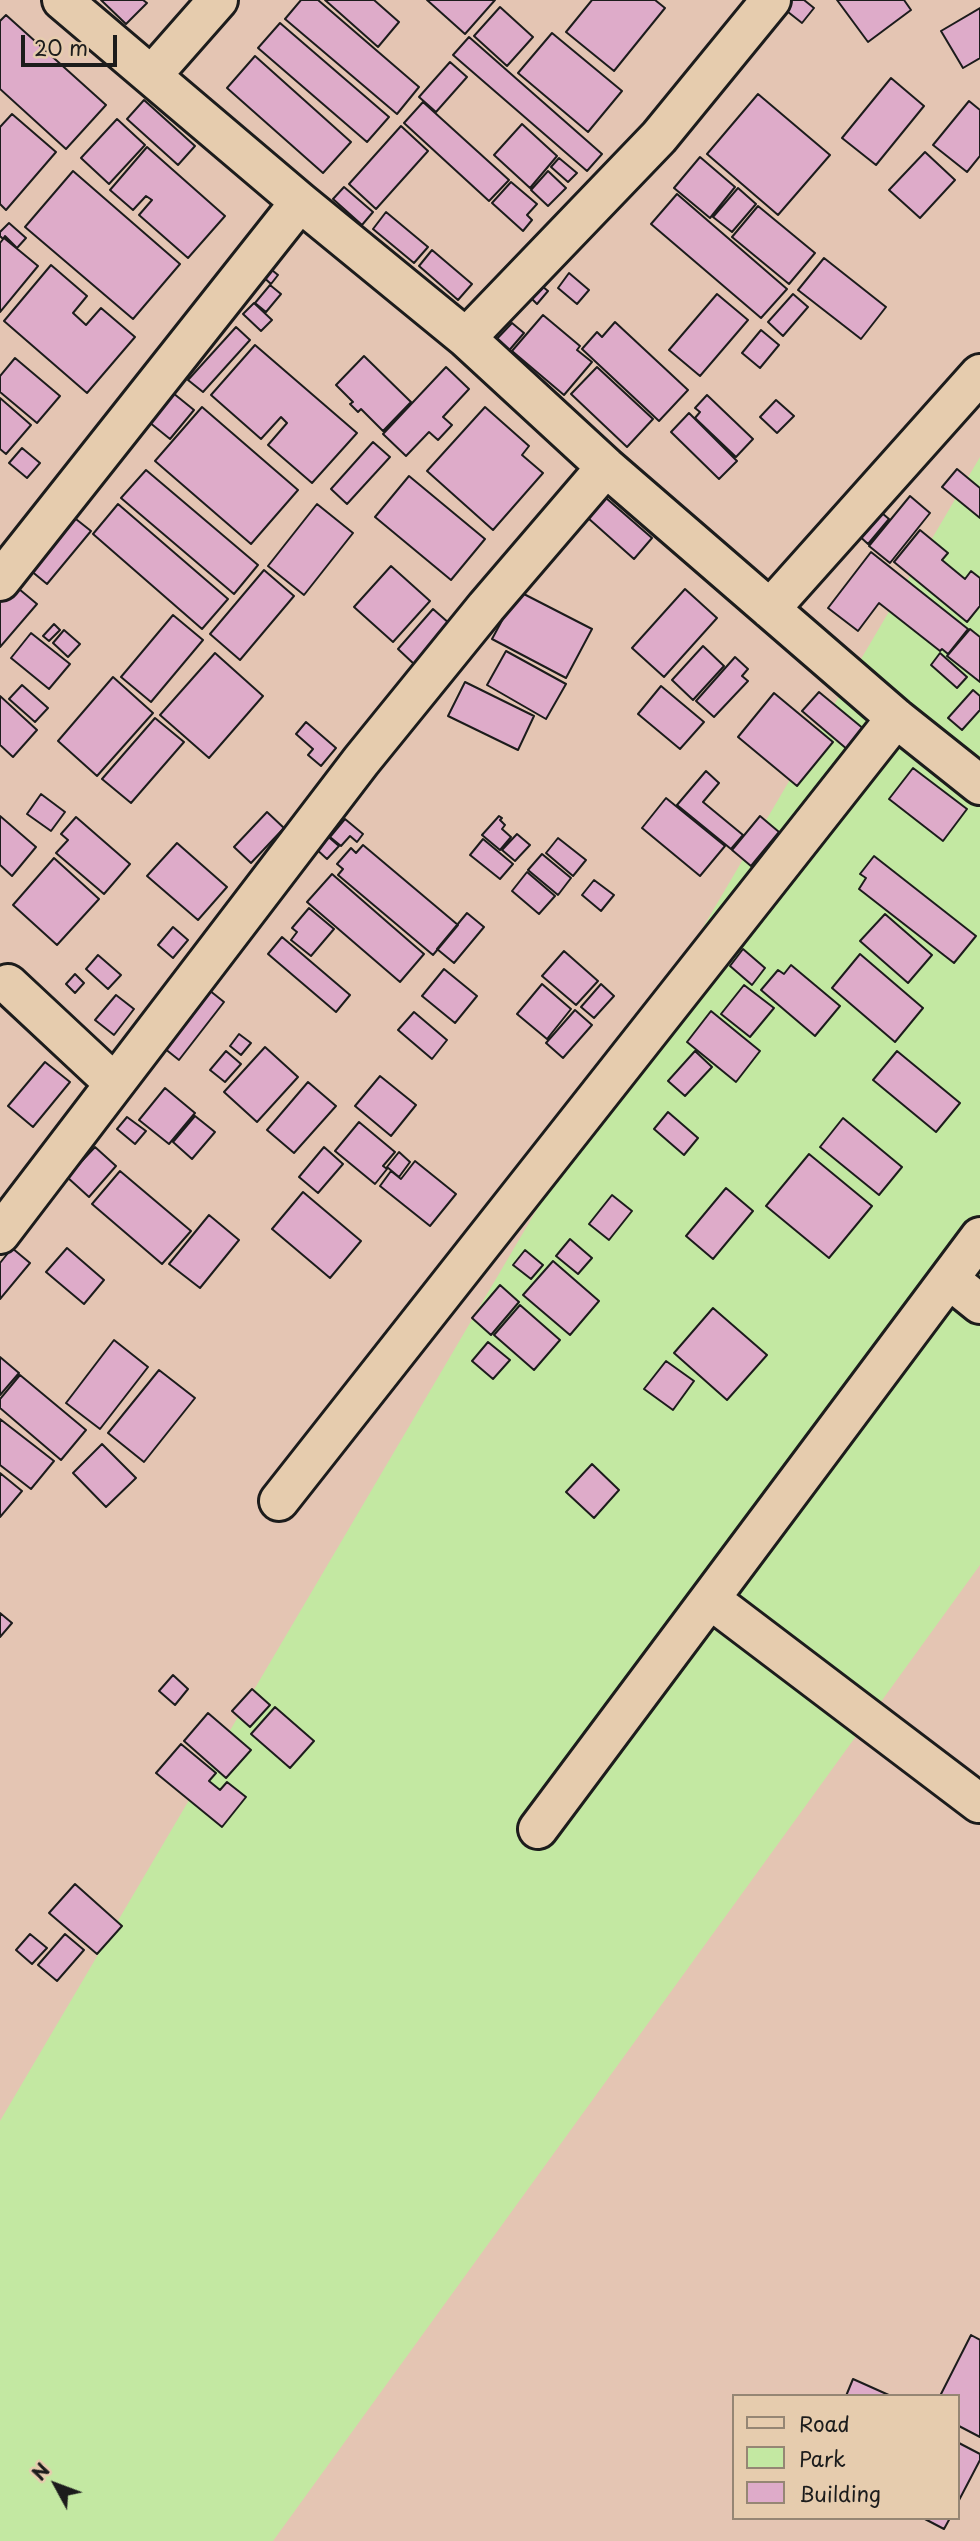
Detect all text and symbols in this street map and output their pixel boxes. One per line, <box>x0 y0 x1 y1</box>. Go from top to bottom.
scale bar <box>24 21 121 65</box>
text: 20 m <box>34 31 88 63</box>
legend <box>732 2394 959 2520</box>
text: Road <box>799 2407 850 2439</box>
text: Park <box>799 2442 846 2474</box>
north arrow <box>21 2450 91 2520</box>
text: N <box>25 2456 56 2486</box>
text: Building <box>799 2477 881 2509</box>

